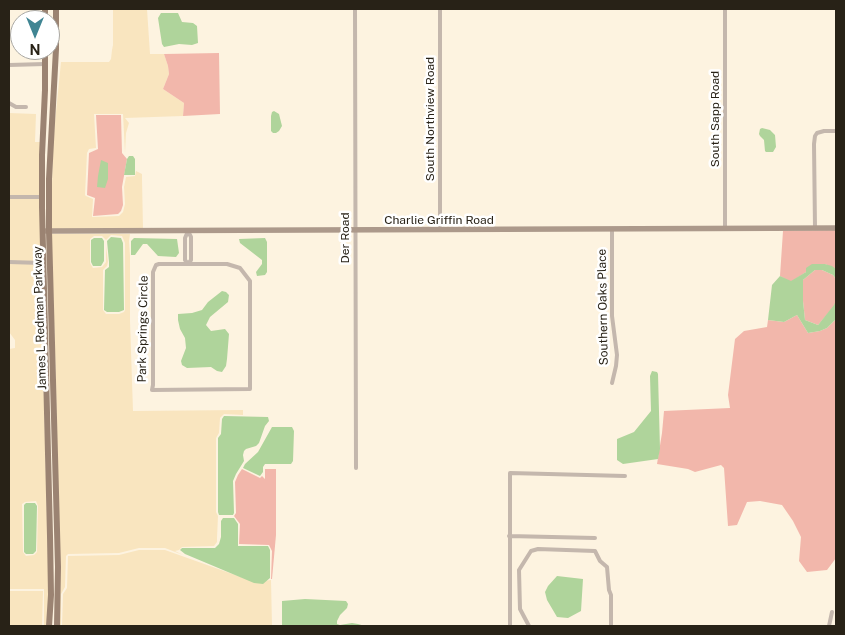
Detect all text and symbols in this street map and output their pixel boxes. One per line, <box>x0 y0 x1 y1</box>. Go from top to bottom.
north arrow <box>10 10 60 60</box>
text: N <box>30 41 40 57</box>
street label: South Northview Road <box>423 57 437 181</box>
street label: South Sapp Road <box>708 71 722 167</box>
street label: Der Road <box>338 212 352 264</box>
street label: Charlie Griffin Road <box>384 213 494 227</box>
street label: James L Redman Parkway <box>30 246 50 390</box>
street label: Southern Oaks Place <box>595 249 611 365</box>
street label: Park Springs Circle <box>135 275 151 383</box>

